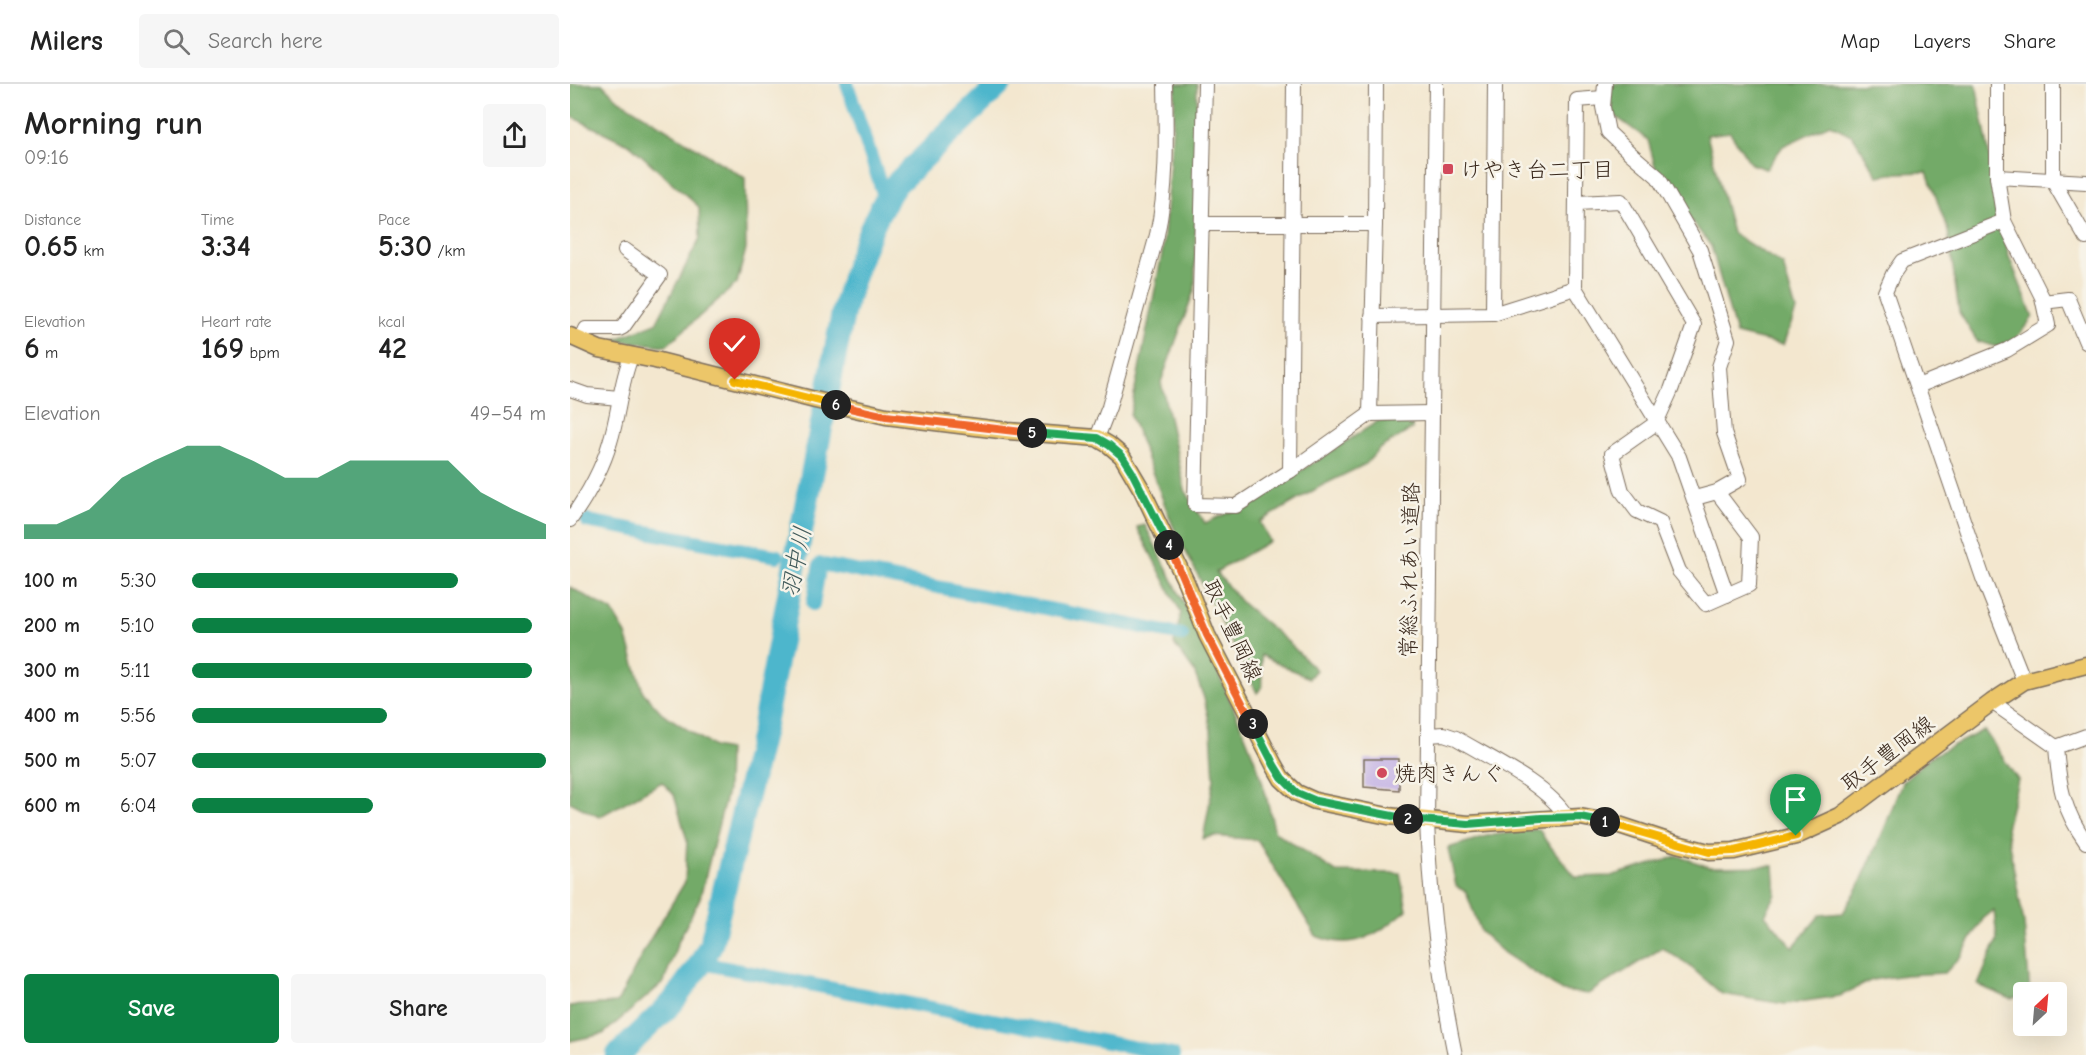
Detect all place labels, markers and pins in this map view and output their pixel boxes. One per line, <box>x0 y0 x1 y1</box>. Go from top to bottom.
place label: けやき台二丁目 <box>1460 157 1614 183</box>
marker: けやき台二丁目 <box>1441 162 1455 176</box>
pin <box>709 318 760 380</box>
pin: 6 <box>821 390 851 420</box>
pin: 5 <box>1017 418 1047 448</box>
pin: 4 <box>1154 530 1184 560</box>
pin: 3 <box>1238 709 1268 739</box>
place label: 焼肉きんぐ <box>1394 761 1504 787</box>
marker: 焼肉きんぐ <box>1375 766 1389 780</box>
pin <box>1770 774 1821 836</box>
pin: 2 <box>1393 804 1423 834</box>
pin: 1 <box>1590 807 1620 837</box>

